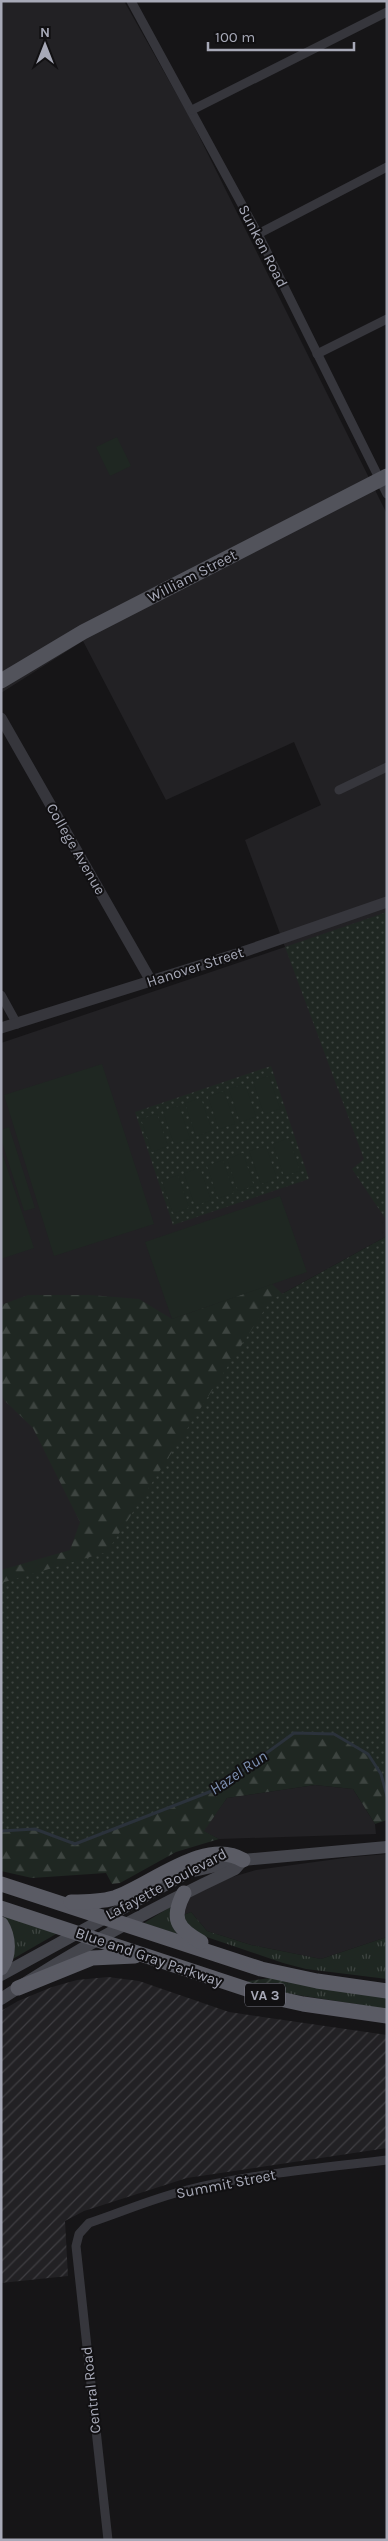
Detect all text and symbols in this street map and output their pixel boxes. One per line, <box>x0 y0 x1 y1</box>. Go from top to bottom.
north arrow <box>20 20 70 70</box>
scale bar <box>208 20 354 52</box>
text: N <box>40 24 50 41</box>
text: 100 m <box>215 28 255 46</box>
street label: Sunken Road <box>234 202 292 290</box>
street label: William Street <box>144 546 240 606</box>
street label: College Avenue <box>43 800 109 898</box>
street label: Hanover Street <box>144 943 246 991</box>
water label: Hazel Run <box>206 1746 271 1799</box>
street label: Lafayette Boulevard <box>102 1844 230 1924</box>
street label: Blue and Gray Parkway <box>73 1923 225 1991</box>
road number: VA 3 <box>245 1984 285 2006</box>
street label: Summit Street <box>175 2165 278 2202</box>
street label: Central Road <box>77 2346 105 2434</box>

